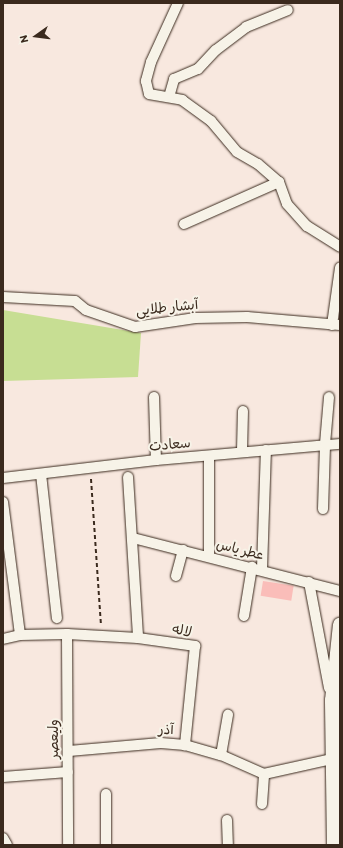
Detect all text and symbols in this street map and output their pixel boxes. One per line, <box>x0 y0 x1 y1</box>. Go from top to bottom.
north arrow <box>16 16 56 56</box>
text: N <box>17 34 31 44</box>
street label: آبشار طلایی <box>135 296 199 320</box>
street label: سعادت <box>149 435 191 455</box>
street label: عطر یاس <box>214 536 266 564</box>
street label: لاله <box>171 621 193 641</box>
street label: ولیعصر <box>46 719 62 759</box>
street label: آذر <box>158 721 174 739</box>

